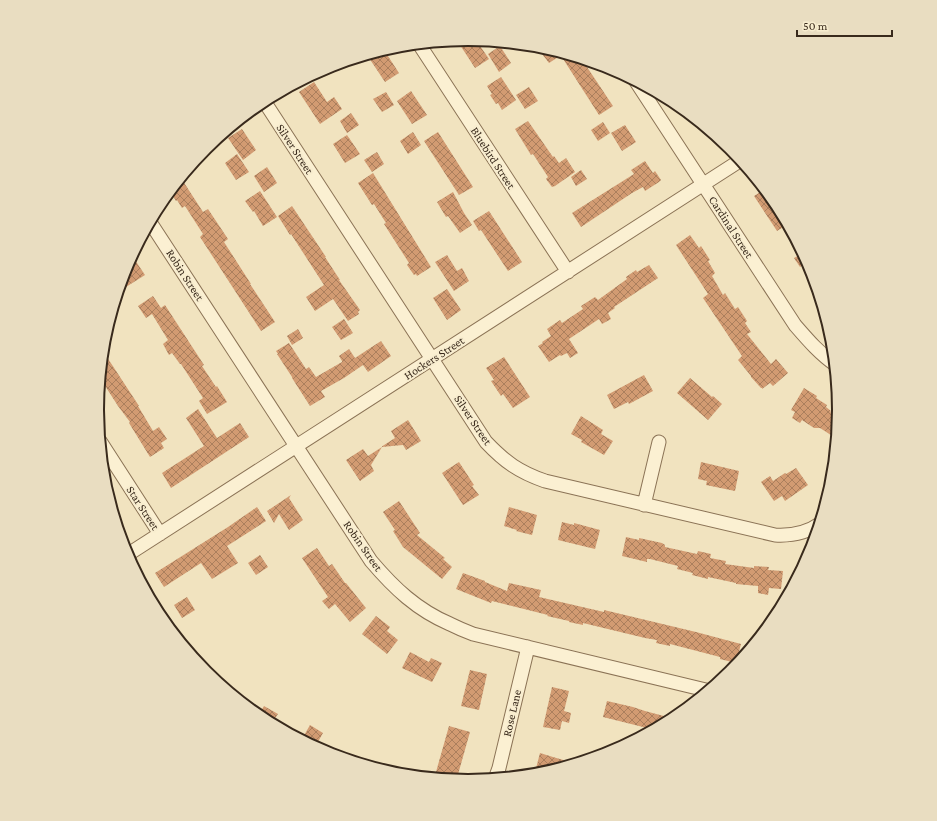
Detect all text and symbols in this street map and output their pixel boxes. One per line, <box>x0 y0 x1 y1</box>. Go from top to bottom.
scale bar <box>797 12 892 38</box>
text: 50 m <box>803 19 828 33</box>
street label: Silver Street <box>274 121 317 178</box>
street label: Bluebird Street <box>468 124 519 193</box>
street label: Cardinal Street <box>706 193 757 262</box>
street label: Robin Street <box>163 247 207 304</box>
street label: Hockers Street <box>401 333 468 383</box>
street label: Silver Street <box>451 392 495 448</box>
street label: Star Street <box>124 483 163 534</box>
street label: Robin Street <box>340 518 386 575</box>
street label: Rose Lane <box>500 688 524 738</box>

